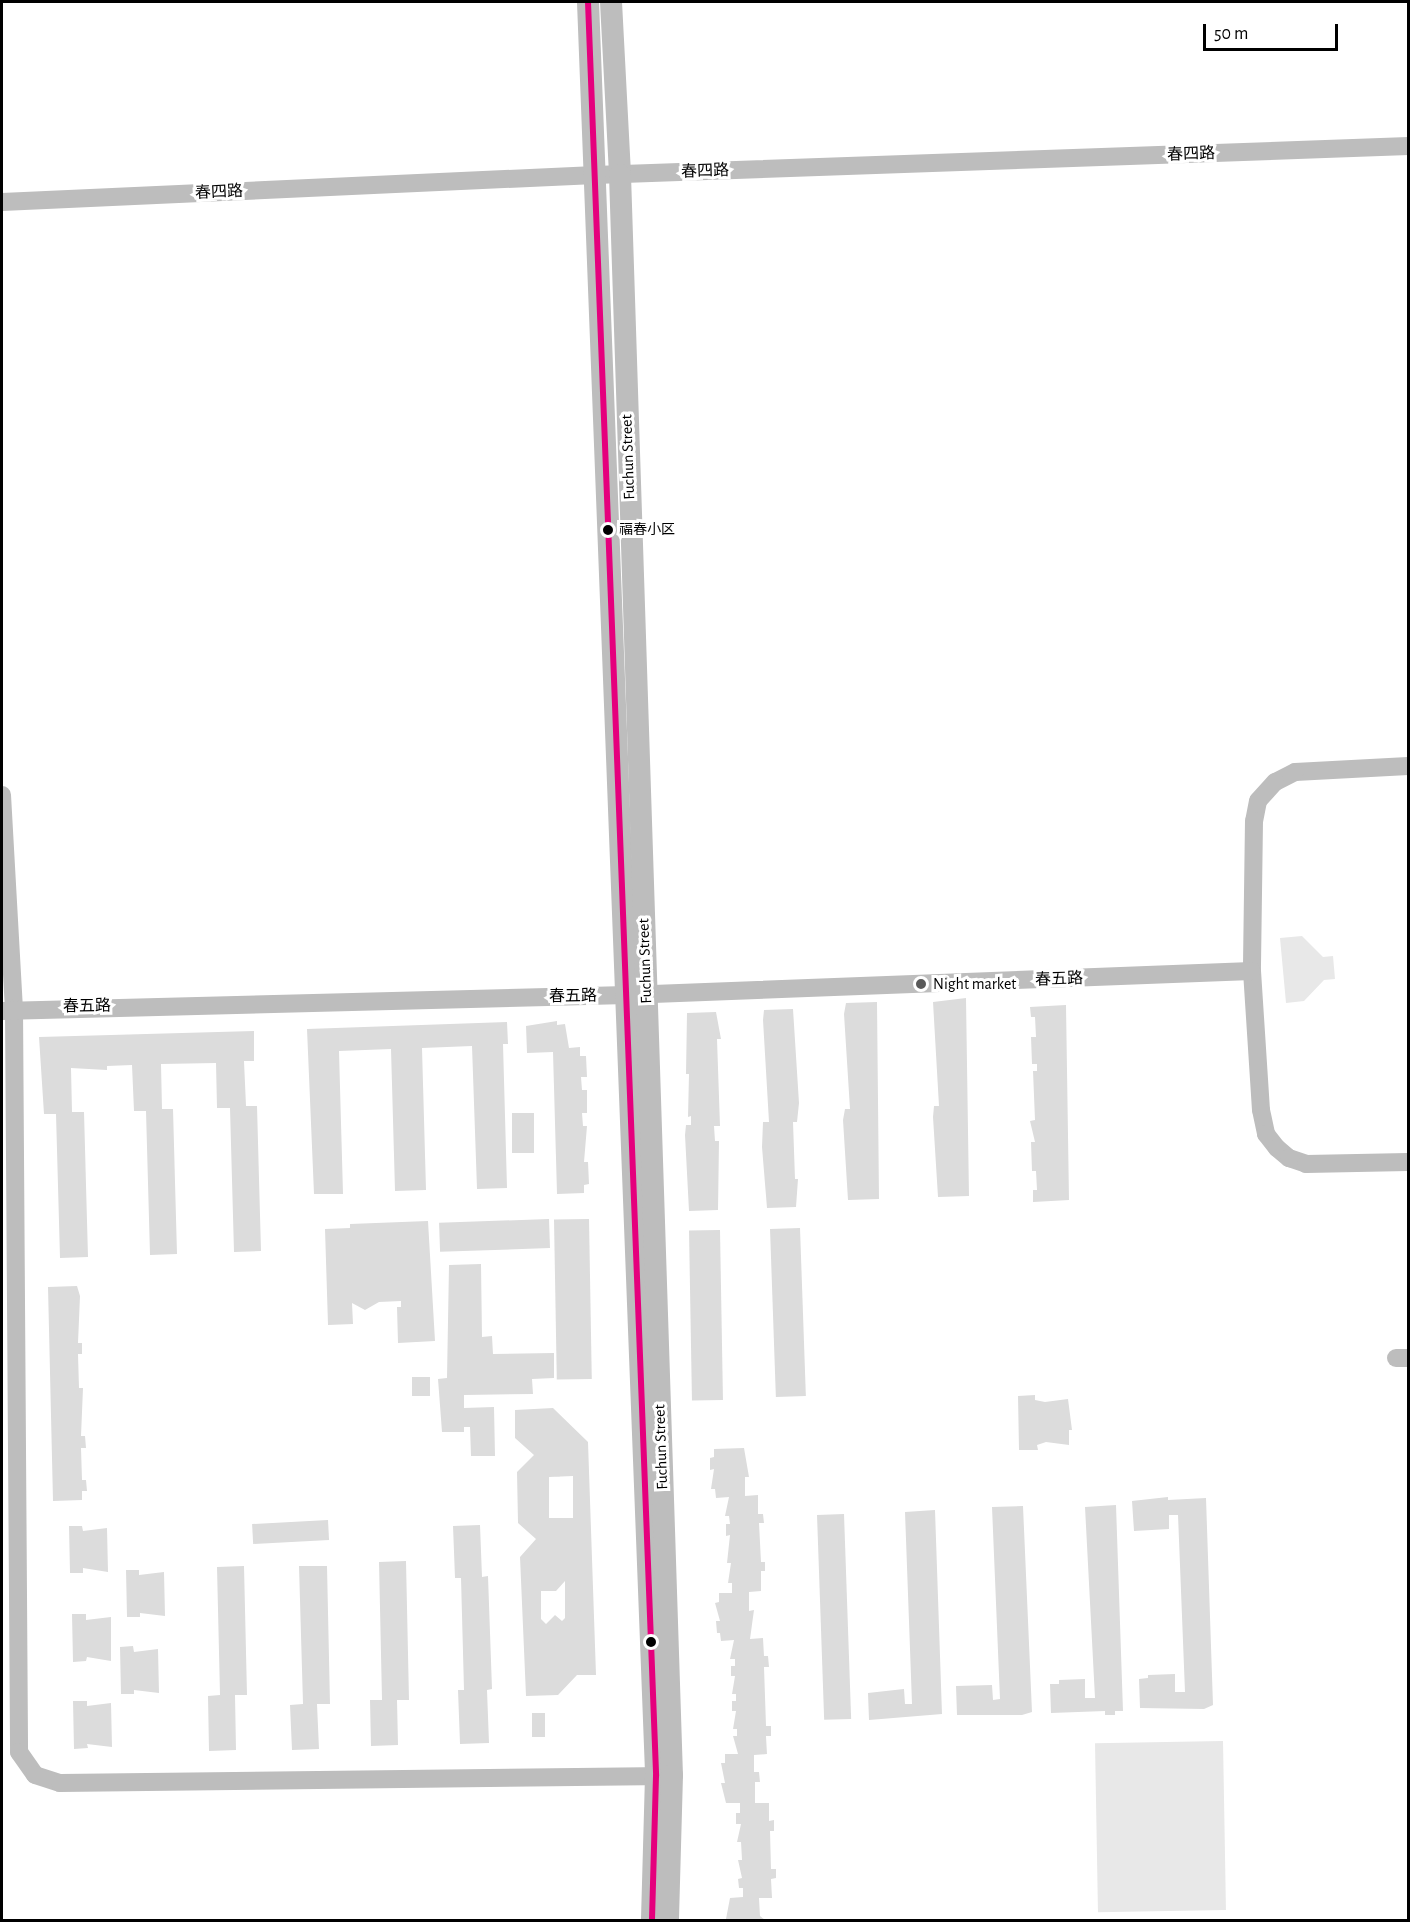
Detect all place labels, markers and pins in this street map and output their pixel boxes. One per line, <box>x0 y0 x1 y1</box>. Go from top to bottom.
place label: 福春小区 <box>619 522 675 538</box>
marker: 福春小区 <box>602 524 614 536</box>
place label: Night market <box>933 974 1016 994</box>
marker: Night market <box>914 977 928 991</box>
unlabelled marker <box>645 1636 657 1648</box>

